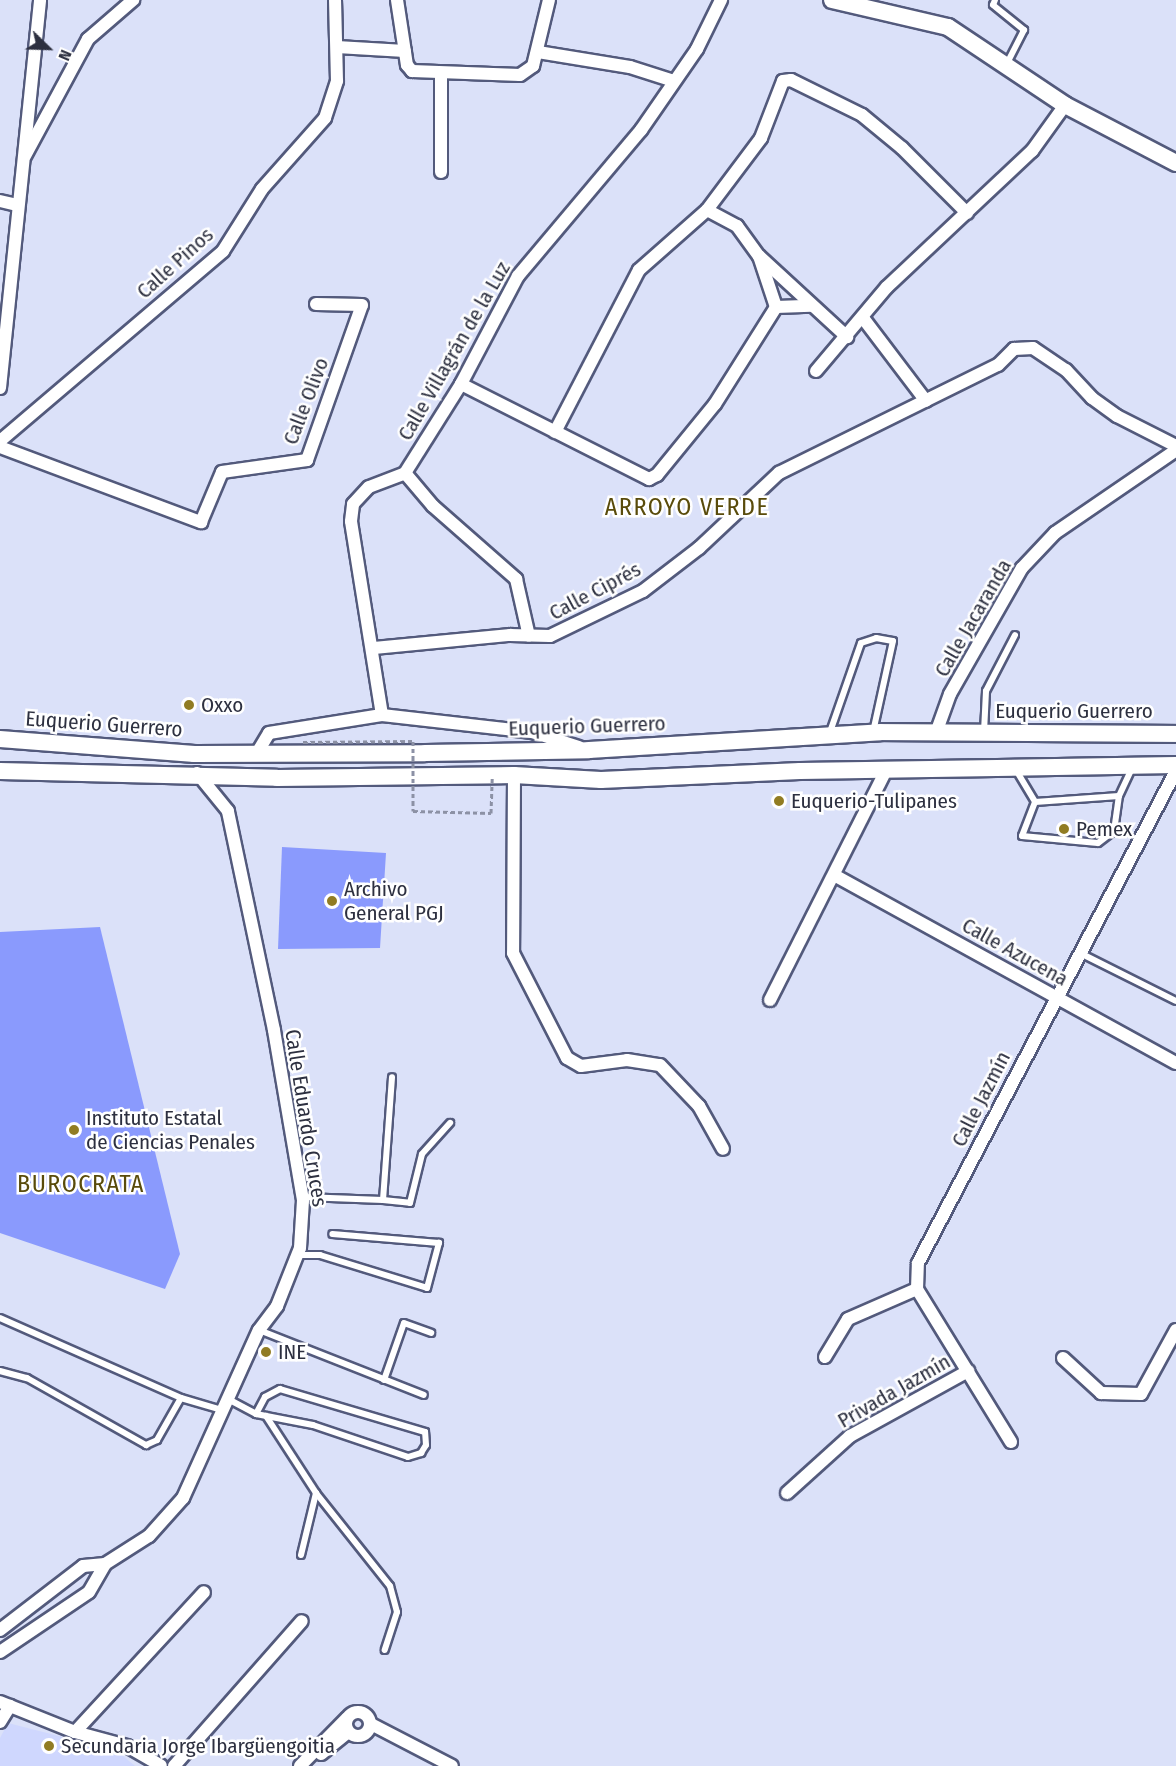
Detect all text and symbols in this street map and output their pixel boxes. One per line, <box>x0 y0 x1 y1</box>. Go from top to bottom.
north arrow <box>18 18 78 78</box>
text: N <box>54 47 76 63</box>
street label: Calle Pinos <box>132 222 218 304</box>
street label: Calle Villagrán de la Luz <box>393 257 515 445</box>
street label: Calle Olivo <box>278 354 334 448</box>
district label: ARROYO VERDE <box>605 494 769 522</box>
street label: Calle Jacaranda <box>929 555 1017 681</box>
street label: Calle Ciprés <box>545 556 645 626</box>
place label: Oxxo <box>201 692 243 718</box>
marker: Oxxo <box>182 698 196 712</box>
street label: Euquerio Guerrero <box>995 698 1153 724</box>
street label: Euquerio Guerrero <box>25 706 183 742</box>
street label: Euquerio Guerrero <box>508 711 666 741</box>
place label: Euquerio-Tulipanes <box>791 788 957 814</box>
marker: Euquerio-Tulipanes <box>772 794 786 808</box>
place label: Pemex <box>1076 816 1132 842</box>
marker: Pemex <box>1057 822 1071 836</box>
place label: Archivo General PGJ <box>344 876 444 926</box>
marker: Archivo General PGJ <box>325 894 339 908</box>
street label: Calle Azucena <box>958 913 1072 991</box>
street label: Calle Eduardo Cruces <box>280 1027 332 1209</box>
street label: Calle Jazmín <box>946 1047 1016 1151</box>
place label: Instituto Estatal de Ciencias Penales <box>86 1105 255 1155</box>
marker: Instituto Estatal de Ciencias Penales <box>67 1123 81 1137</box>
district label: BUROCRATA <box>17 1171 145 1199</box>
place label: INE <box>278 1339 306 1365</box>
marker: INE <box>259 1345 273 1359</box>
street label: Privada Jazmín <box>833 1349 955 1433</box>
place label: Secundaria Jorge Ibargüengoitia <box>61 1733 335 1759</box>
marker: Secundaria Jorge Ibargüengoitia <box>42 1739 56 1753</box>

